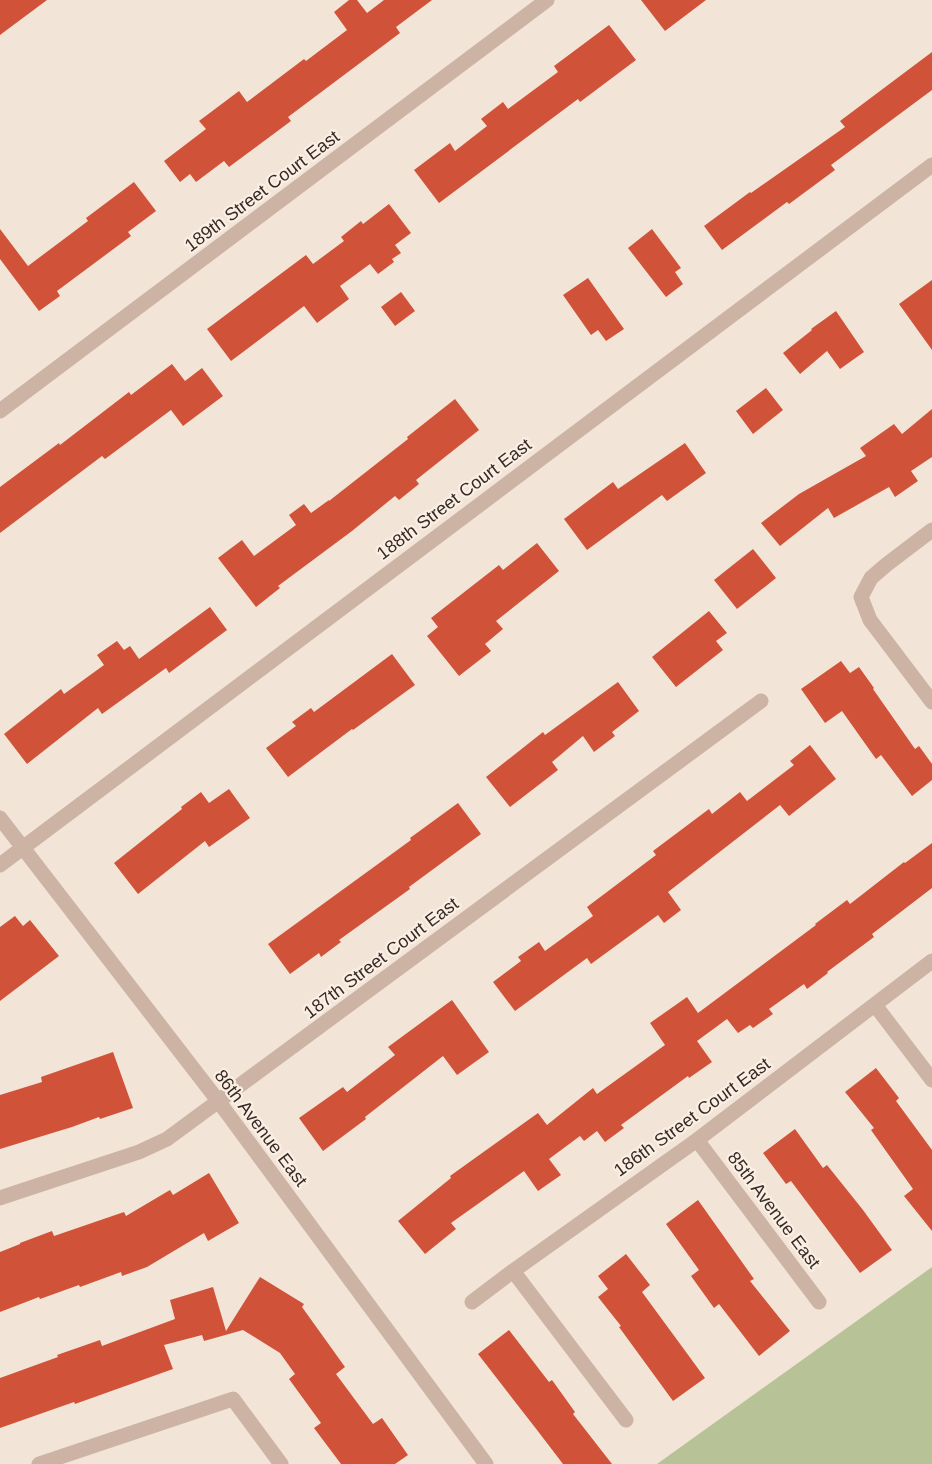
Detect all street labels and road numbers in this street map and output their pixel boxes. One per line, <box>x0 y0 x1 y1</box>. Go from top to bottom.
street label: 189th Street Court East <box>181 126 343 256</box>
street label: 188th Street Court East <box>373 434 535 564</box>
street label: 187th Street Court East <box>300 893 462 1023</box>
street label: 186th Street Court East <box>610 1054 774 1180</box>
street label: 86th Avenue East <box>211 1066 311 1190</box>
street label: 85th Avenue East <box>724 1148 824 1272</box>

